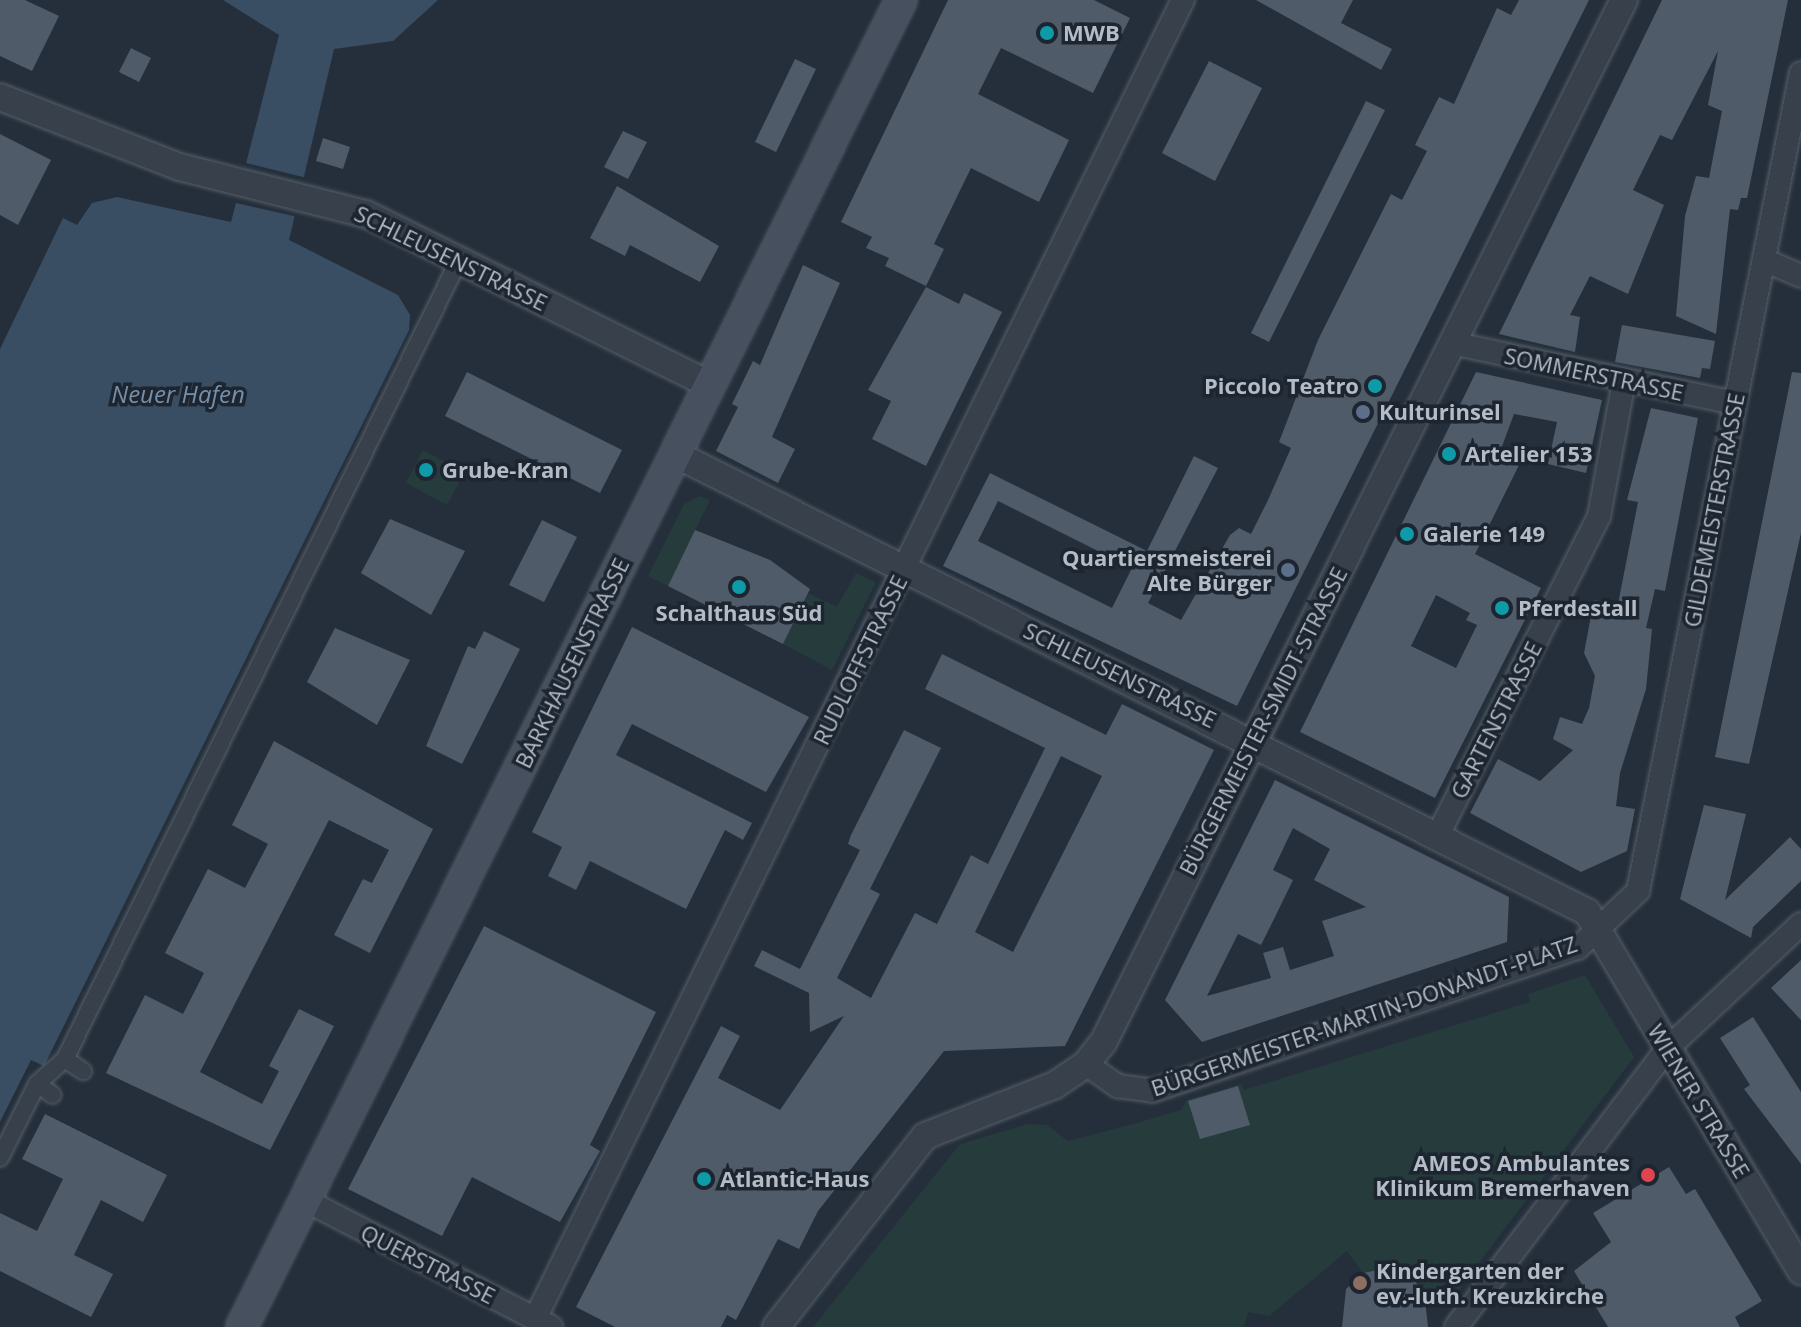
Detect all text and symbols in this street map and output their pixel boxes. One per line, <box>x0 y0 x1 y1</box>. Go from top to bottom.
place label: MWB <box>1063 20 1120 46</box>
marker: MWB <box>1038 24 1056 42</box>
street label: SCHLEUSENSTRASSE <box>350 200 552 316</box>
street label: SOMMERSTRASSE <box>1502 342 1686 406</box>
place label: Piccolo Teatro <box>1204 373 1359 399</box>
marker: Piccolo Teatro <box>1366 377 1384 395</box>
water label: Neuer Hafen <box>111 380 245 408</box>
street label: GILDEMEISTERSTRASSE <box>1678 391 1750 629</box>
place label: Kulturinsel <box>1379 399 1501 425</box>
marker: Kulturinsel <box>1354 403 1372 421</box>
place label: Artelier 153 <box>1465 441 1593 467</box>
marker: Artelier 153 <box>1440 445 1458 463</box>
place label: Grube-Kran <box>442 457 569 483</box>
marker: Grube-Kran <box>417 461 435 479</box>
place label: Galerie 149 <box>1423 521 1545 547</box>
marker: Galerie 149 <box>1398 525 1416 543</box>
place label: Quartiersmeisterei Alte Bürger <box>1062 544 1272 596</box>
street label: BARKHAUSENSTRASSE <box>510 554 634 772</box>
marker: Quartiersmeisterei Alte Bürger <box>1279 561 1297 579</box>
street label: BÜRGERMEISTER-SMIDT-STRASSE <box>1174 563 1352 879</box>
street label: RUDLOFFSTRASSE <box>808 571 912 749</box>
marker: Schalthaus Süd <box>730 578 748 596</box>
place label: Pferdestall <box>1518 595 1637 621</box>
marker: Pferdestall <box>1493 599 1511 617</box>
place label: Schalthaus Süd <box>656 600 822 626</box>
street label: SCHLEUSENSTRASSE <box>1019 617 1221 733</box>
street label: GARTENSTRASSE <box>1445 637 1547 803</box>
street label: BÜRGERMEISTER-MARTIN-DONANDT-PLATZ <box>1148 930 1580 1102</box>
street label: WIENER STRASSE <box>1643 1019 1755 1183</box>
place label: AMEOS Ambulantes Klinikum Bremerhaven <box>1375 1149 1630 1200</box>
marker: AMEOS Ambulantes Klinikum Bremerhaven <box>1637 1164 1659 1186</box>
place label: Atlantic-Haus <box>720 1166 869 1192</box>
marker: Atlantic-Haus <box>695 1170 713 1188</box>
street label: QUERSTRASSE <box>357 1219 499 1309</box>
place label: Kindergarten der ev.-luth. Kreuzkirche <box>1376 1257 1604 1308</box>
marker: Kindergarten der ev.-luth. Kreuzkirche <box>1351 1274 1369 1292</box>

